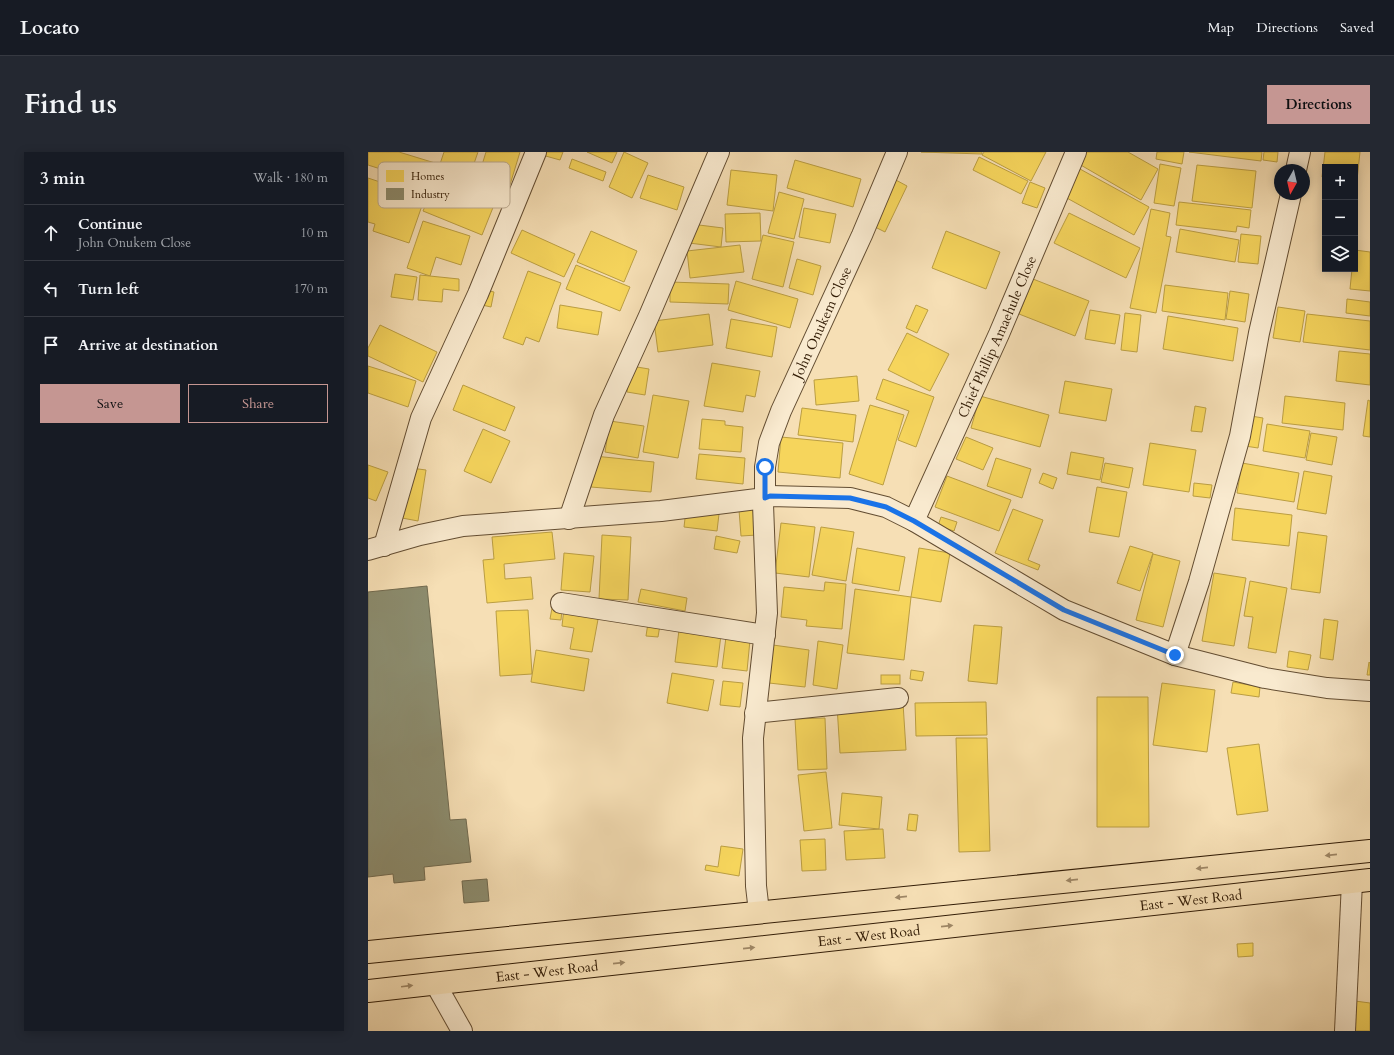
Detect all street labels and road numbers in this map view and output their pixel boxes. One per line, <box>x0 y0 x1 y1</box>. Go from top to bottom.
street label: Chief Phillip Amaehule Close <box>953 253 1041 421</box>
street label: John Onukem Close <box>787 263 856 384</box>
street label: East - West Road <box>1139 885 1244 915</box>
street label: East - West Road <box>817 920 922 951</box>
street label: East - West Road <box>495 956 600 986</box>

